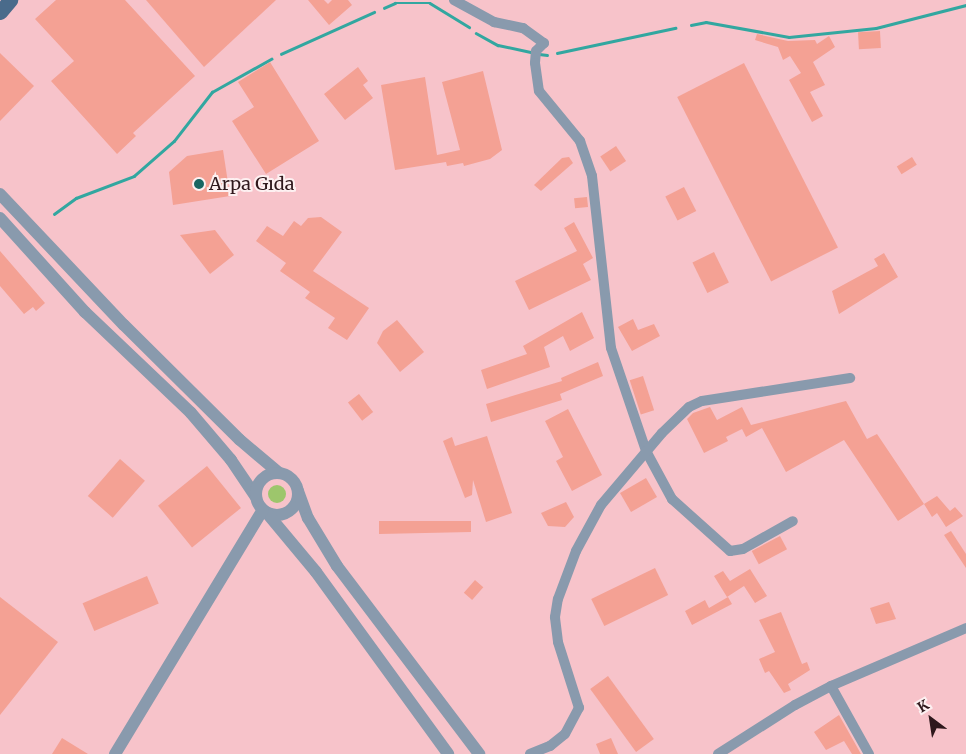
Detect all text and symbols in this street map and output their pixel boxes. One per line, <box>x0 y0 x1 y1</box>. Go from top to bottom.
place label: Arpa Gıda <box>209 173 294 195</box>
marker: Arpa Gıda <box>193 178 205 190</box>
north arrow <box>906 694 956 744</box>
text: K <box>914 696 932 717</box>

